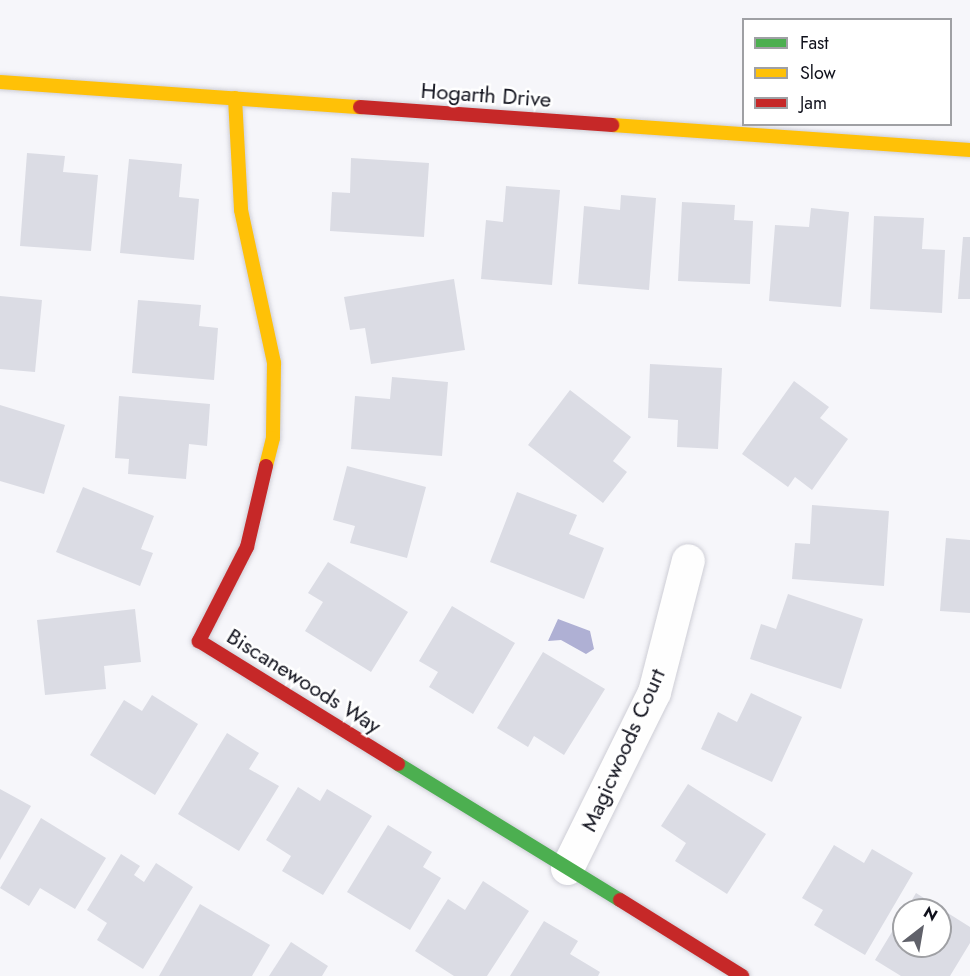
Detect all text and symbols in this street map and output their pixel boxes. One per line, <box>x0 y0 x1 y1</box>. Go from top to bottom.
legend <box>742 18 952 126</box>
text: Fast <box>800 30 829 56</box>
text: Slow <box>800 60 836 86</box>
street label: Hogarth Drive <box>420 77 552 113</box>
text: Jam <box>800 90 827 116</box>
street label: Biscanewoods Way <box>222 623 386 739</box>
street label: Magicwoods Court <box>575 665 671 835</box>
north arrow <box>892 898 952 958</box>
text: N <box>919 901 942 927</box>

